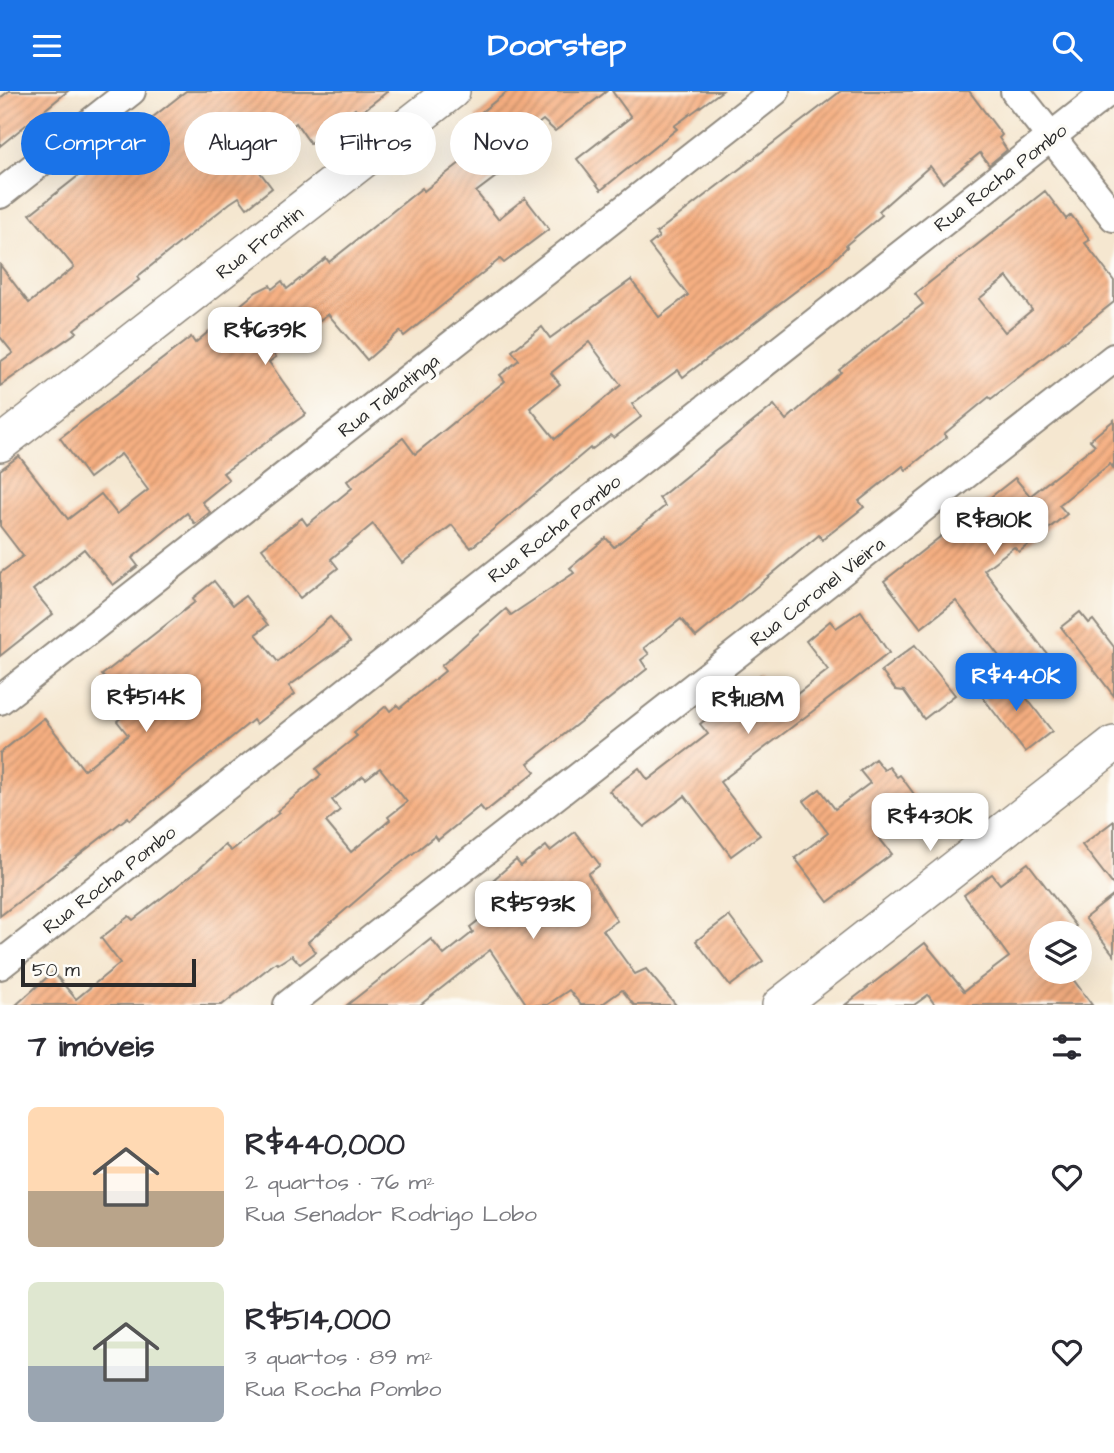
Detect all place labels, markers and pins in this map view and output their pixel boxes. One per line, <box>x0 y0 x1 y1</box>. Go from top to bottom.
pin: R$639K <box>208 307 322 367</box>
pin: R$810K <box>937 497 1051 557</box>
pin: R$440K <box>959 653 1073 713</box>
pin: R$514K <box>89 675 203 734</box>
pin: R$1.18M <box>683 677 813 736</box>
pin: R$430K <box>873 793 987 853</box>
pin: R$593K <box>476 881 590 941</box>

